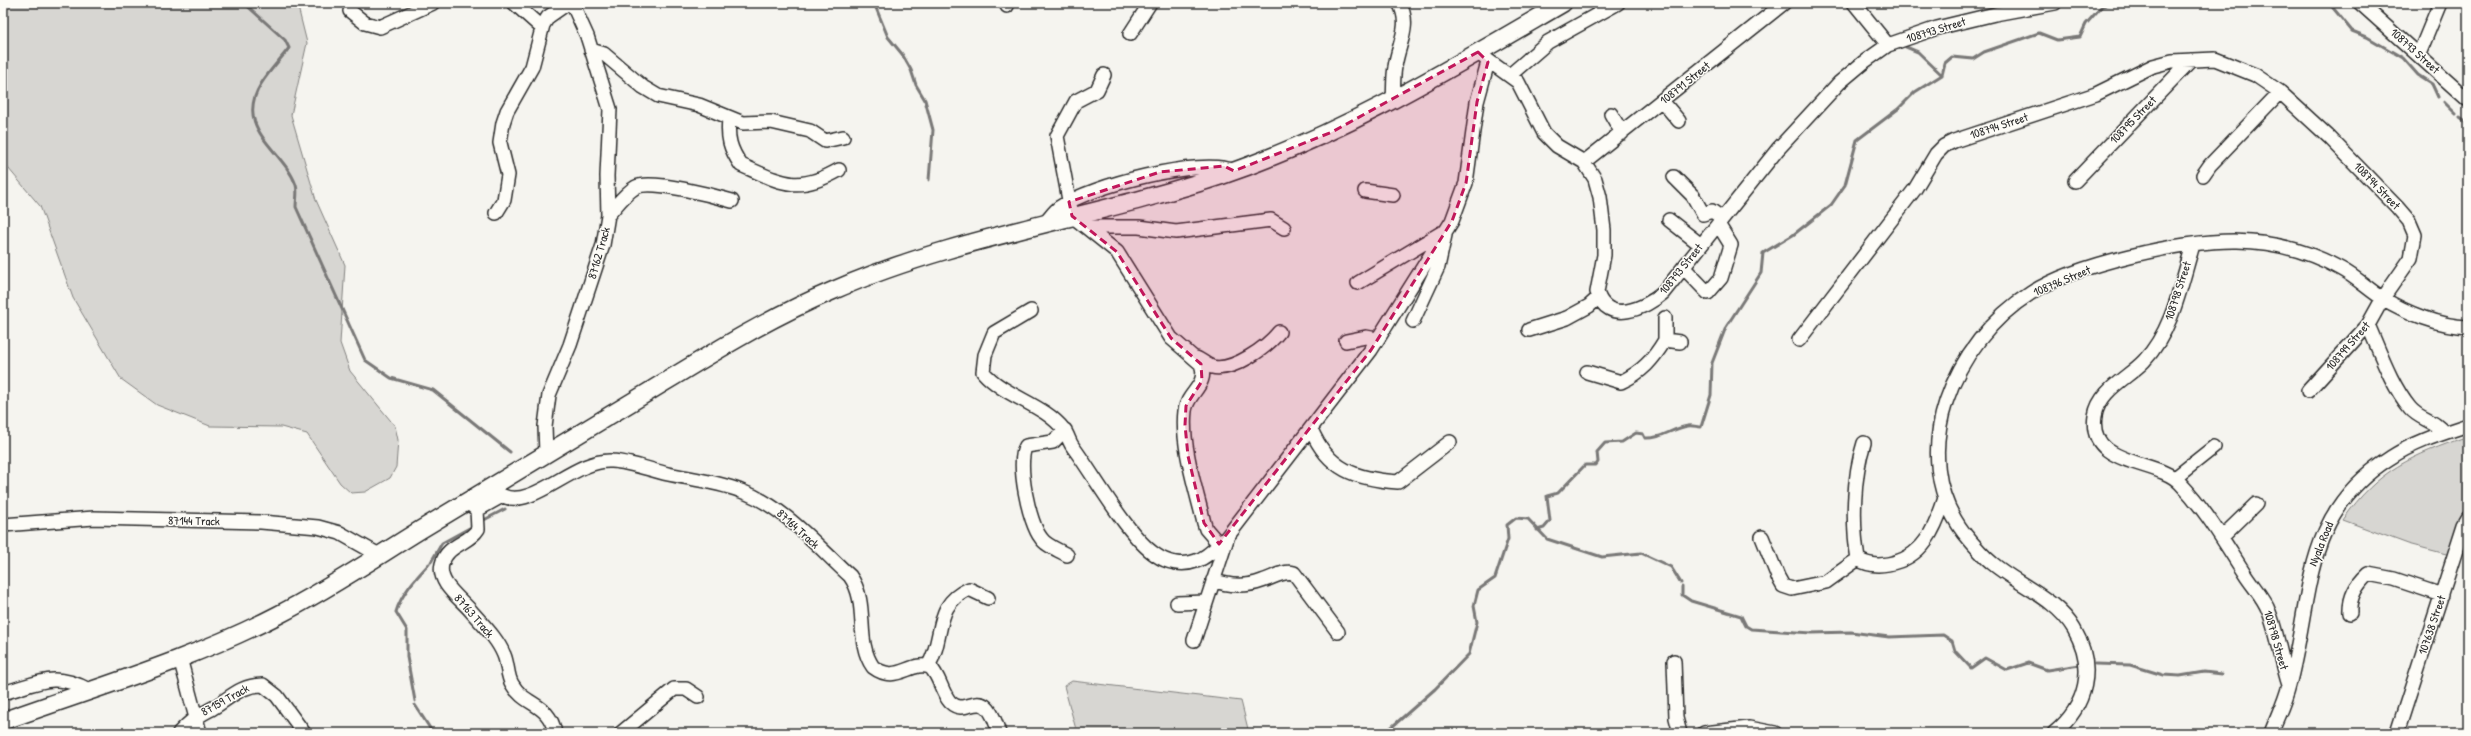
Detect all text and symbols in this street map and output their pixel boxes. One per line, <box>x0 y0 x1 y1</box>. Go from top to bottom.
street label: 108793 Street <box>1904 12 1968 47</box>
street label: 108793 Street <box>2387 24 2444 78</box>
street label: 108791 Street <box>1656 56 1714 108</box>
street label: 108795 Street <box>2105 91 2161 148</box>
street label: 108794 Street <box>1967 108 2031 143</box>
street label: 108794 Street <box>2350 158 2405 214</box>
street label: 87162 Track <box>583 225 614 281</box>
street label: 108793 Street <box>1655 239 1707 298</box>
street label: 108798 Street <box>2160 258 2195 323</box>
street label: 108796 Street <box>2031 261 2094 300</box>
street label: 108799 Street <box>2321 317 2374 374</box>
street label: 87164 Track <box>773 505 823 552</box>
street label: 87144 Track <box>168 512 220 529</box>
street label: Nyala Road <box>2304 519 2337 569</box>
street label: 87163 Track <box>451 590 498 641</box>
street label: 107638 Street <box>2413 592 2450 657</box>
street label: 108798 Street <box>2260 608 2293 672</box>
street label: 87159 Track <box>198 679 252 720</box>

